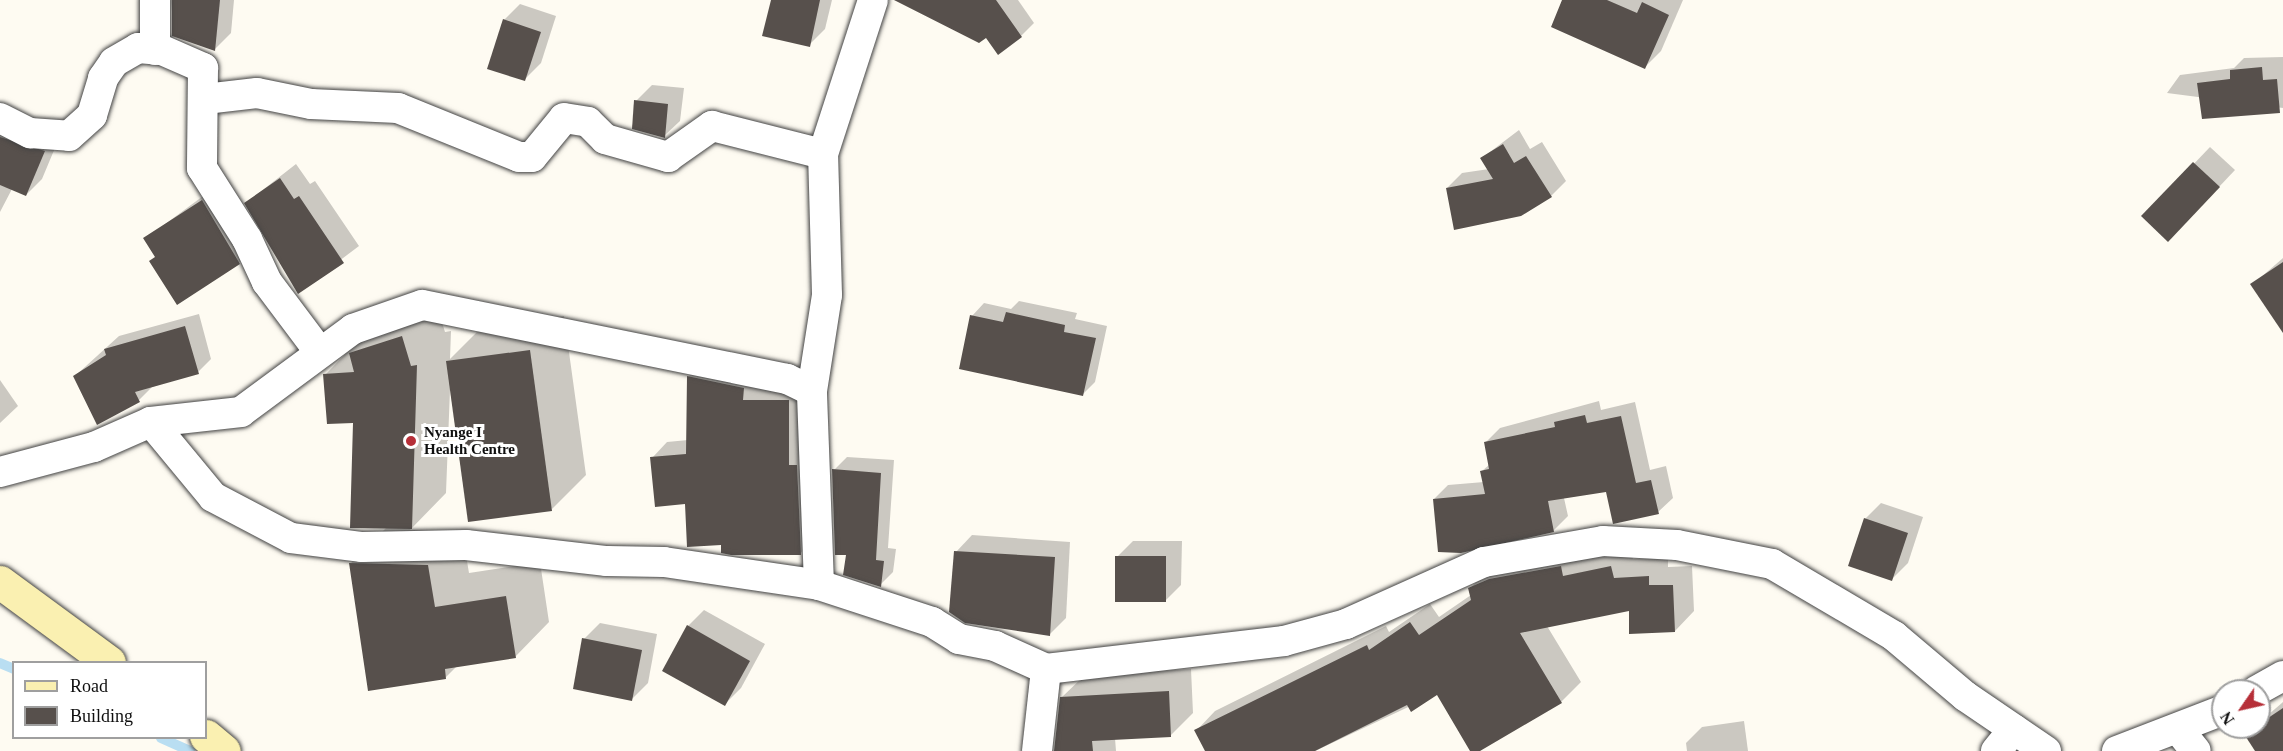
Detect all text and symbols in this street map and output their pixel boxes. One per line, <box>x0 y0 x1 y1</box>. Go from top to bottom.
place label: Nyange I Health Centre <box>424 423 515 458</box>
marker: Nyange I Health Centre <box>402 432 420 450</box>
legend <box>12 661 207 739</box>
text: Road <box>70 676 108 696</box>
north arrow <box>2211 679 2271 739</box>
text: Building <box>70 706 133 726</box>
text: N <box>2217 709 2238 728</box>

